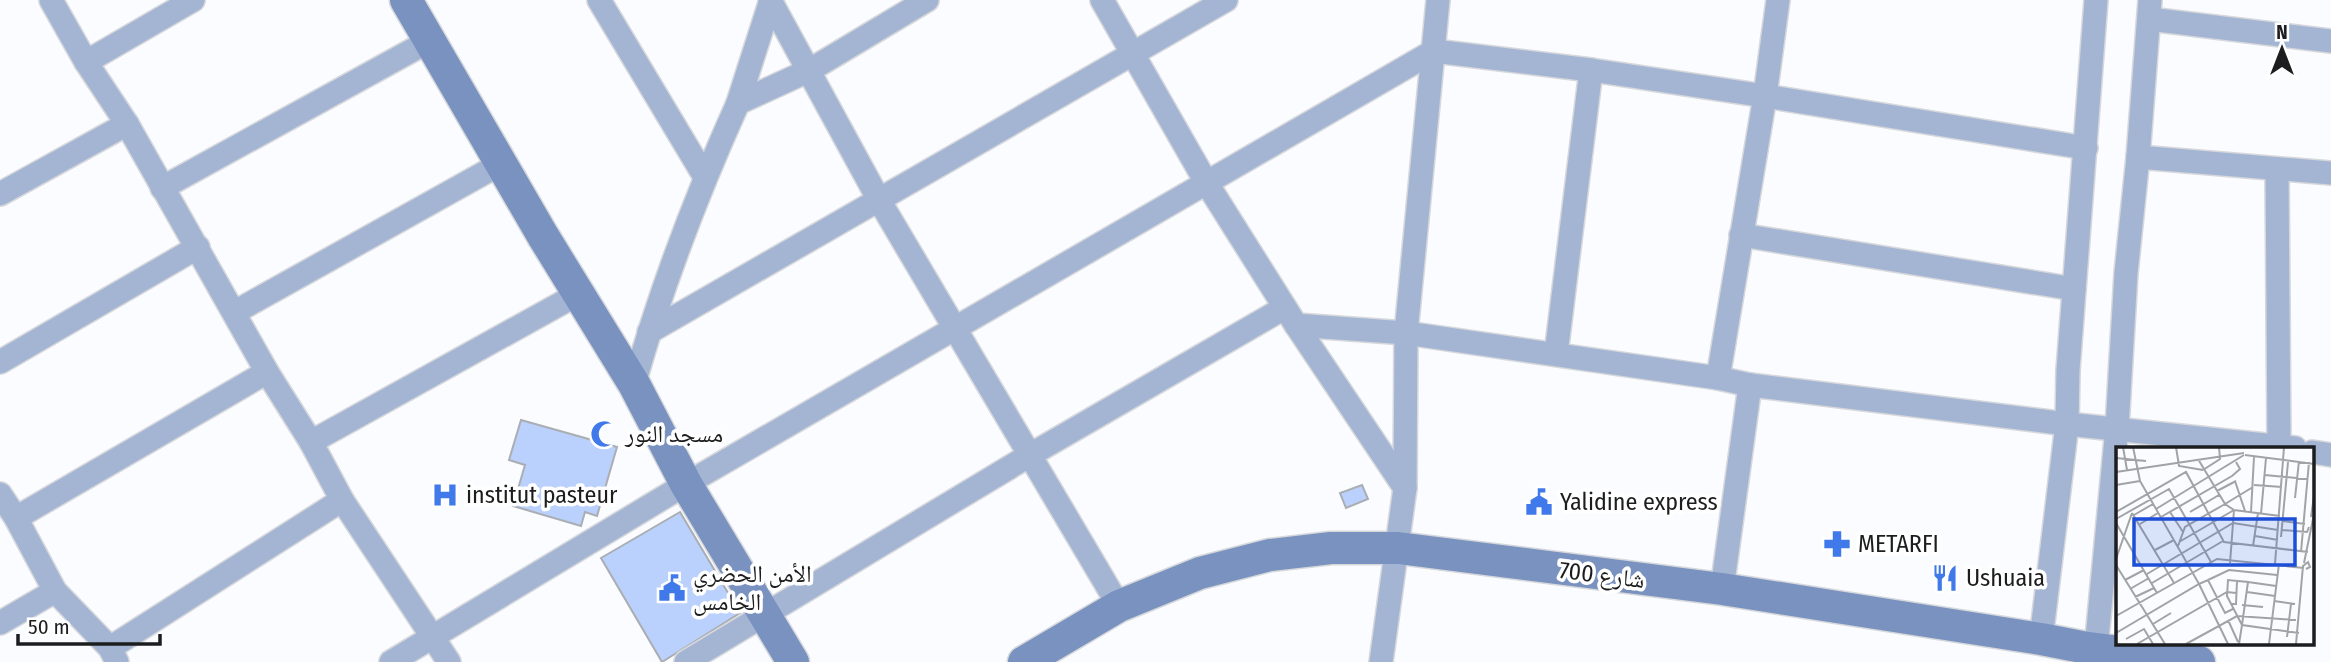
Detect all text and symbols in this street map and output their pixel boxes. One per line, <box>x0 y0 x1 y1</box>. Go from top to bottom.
north arrow <box>2247 14 2317 84</box>
text: N <box>2276 21 2288 44</box>
mosque icon: مسجد النور <box>589 419 619 449</box>
place label: مسجد النور <box>624 420 723 448</box>
inset map <box>2116 447 2314 644</box>
hospital icon: institut pasteur <box>430 480 460 510</box>
place label: institut pasteur <box>466 481 618 509</box>
public building icon: Yalidine express <box>1524 487 1554 517</box>
place label: Yalidine express <box>1560 488 1718 516</box>
pharmacy icon: METARFI <box>1822 529 1852 559</box>
place label: METARFI <box>1858 530 1939 558</box>
street label: شارع 700 <box>1558 556 1646 595</box>
place label: الأمن الحضري الخامس <box>693 560 812 616</box>
restaurant icon: Ushuaia <box>1930 563 1960 593</box>
place label: Ushuaia <box>1966 564 2045 592</box>
public building icon: الأمن الحضري الخامس <box>657 573 687 603</box>
scale bar <box>18 602 159 646</box>
text: 50 m <box>28 614 70 640</box>

